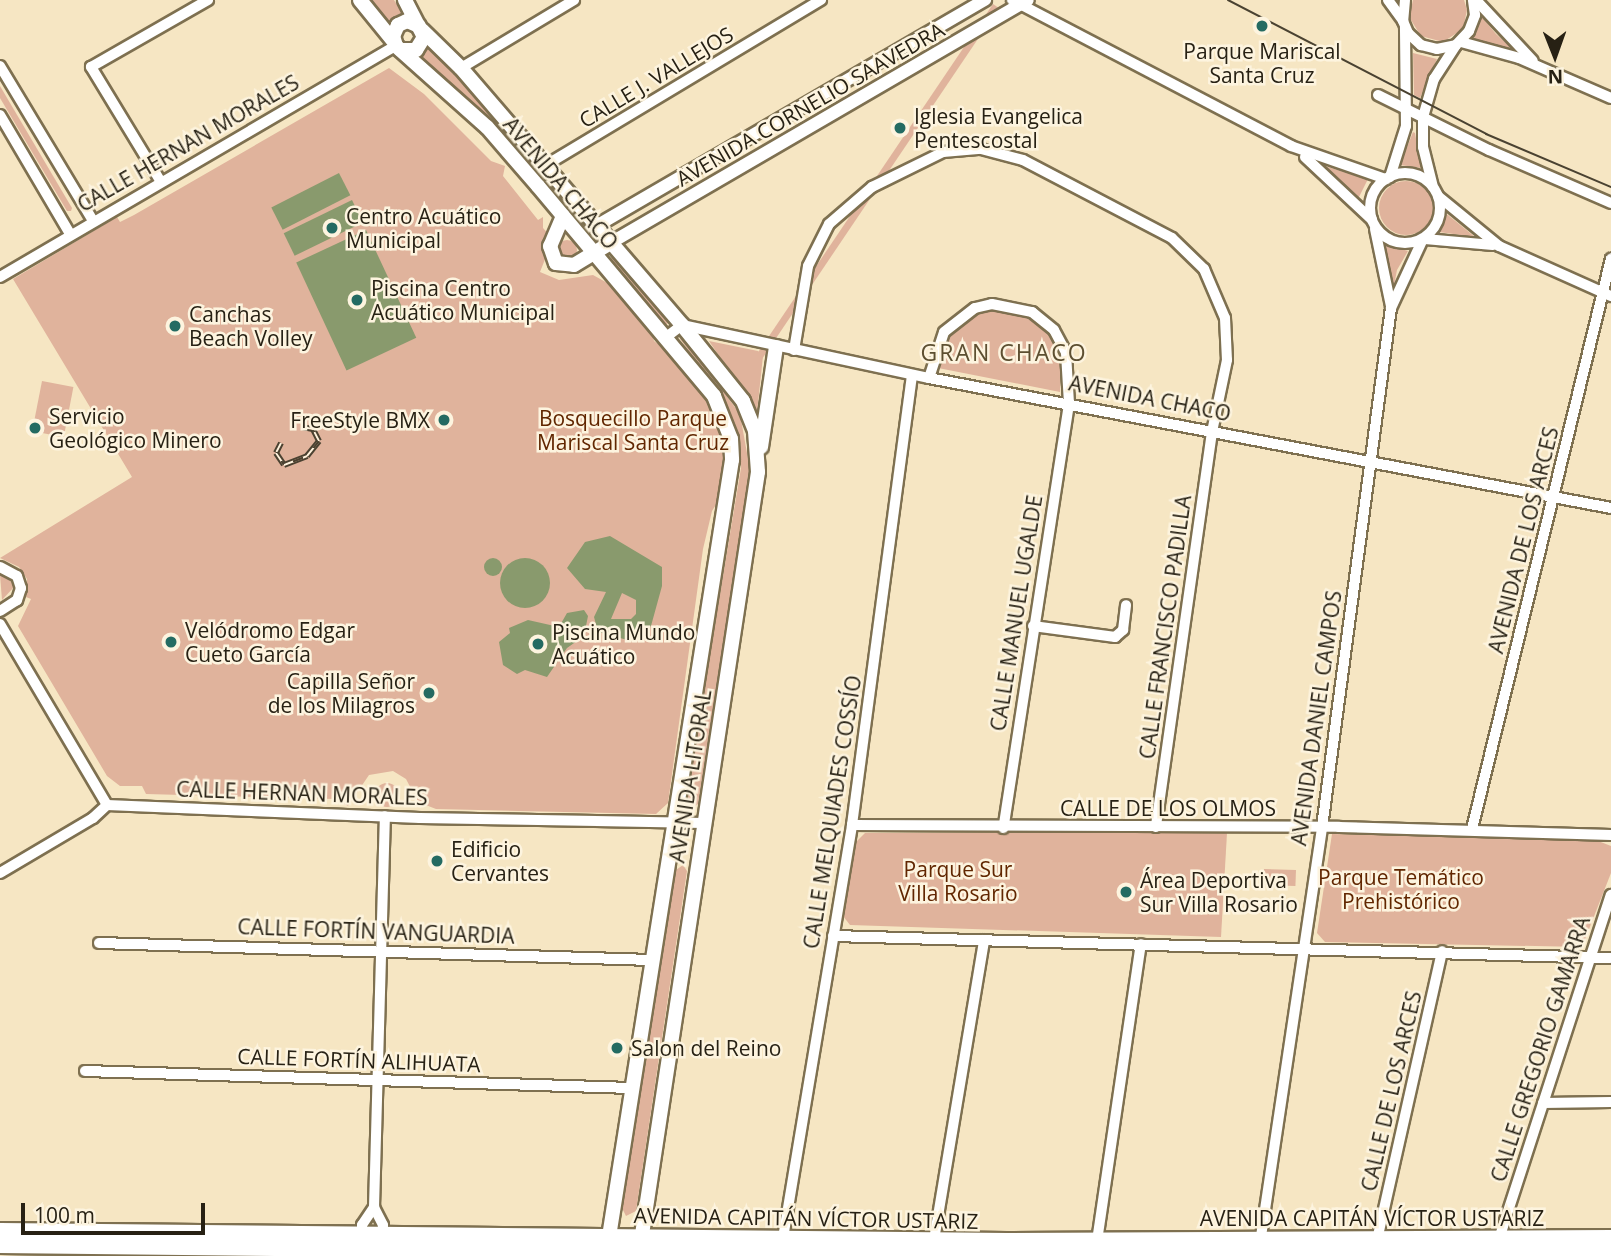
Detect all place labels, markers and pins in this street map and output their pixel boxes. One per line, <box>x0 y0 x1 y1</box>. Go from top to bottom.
marker: Parque Mariscal Santa Cruz <box>1252 16 1272 36</box>
place label: Parque Mariscal Santa Cruz <box>1183 38 1341 88</box>
place label: Iglesia Evangelica Pentescostal <box>914 103 1083 153</box>
marker: Iglesia Evangelica Pentescostal <box>892 120 908 136</box>
place label: Centro Acuático Municipal <box>346 203 501 253</box>
marker: Centro Acuático Municipal <box>324 220 340 236</box>
place label: Piscina Centro Acuático Municipal <box>371 275 555 325</box>
marker: Piscina Centro Acuático Municipal <box>349 292 365 308</box>
place label: Canchas Beach Volley <box>189 301 312 351</box>
marker: Canchas Beach Volley <box>167 318 183 334</box>
place label: Servicio Geológico Minero <box>49 403 222 453</box>
place label: FreeStyle BMX <box>290 407 430 433</box>
marker: FreeStyle BMX <box>436 412 452 428</box>
marker: Servicio Geológico Minero <box>27 420 43 436</box>
place label: Velódromo Edgar Cueto García <box>185 617 355 667</box>
place label: Piscina Mundo Acuático <box>552 619 695 669</box>
marker: Velódromo Edgar Cueto García <box>163 634 179 650</box>
marker: Piscina Mundo Acuático <box>530 636 546 652</box>
place label: Capilla Señor de los Milagros <box>268 668 415 718</box>
marker: Capilla Señor de los Milagros <box>421 685 437 701</box>
place label: Edificio Cervantes <box>451 836 549 886</box>
marker: Edificio Cervantes <box>429 853 445 869</box>
place label: Área Deportiva Sur Villa Rosario <box>1140 867 1298 917</box>
marker: Área Deportiva Sur Villa Rosario <box>1118 884 1134 900</box>
place label: Salon del Reino <box>631 1035 781 1061</box>
marker: Salon del Reino <box>609 1040 625 1056</box>

